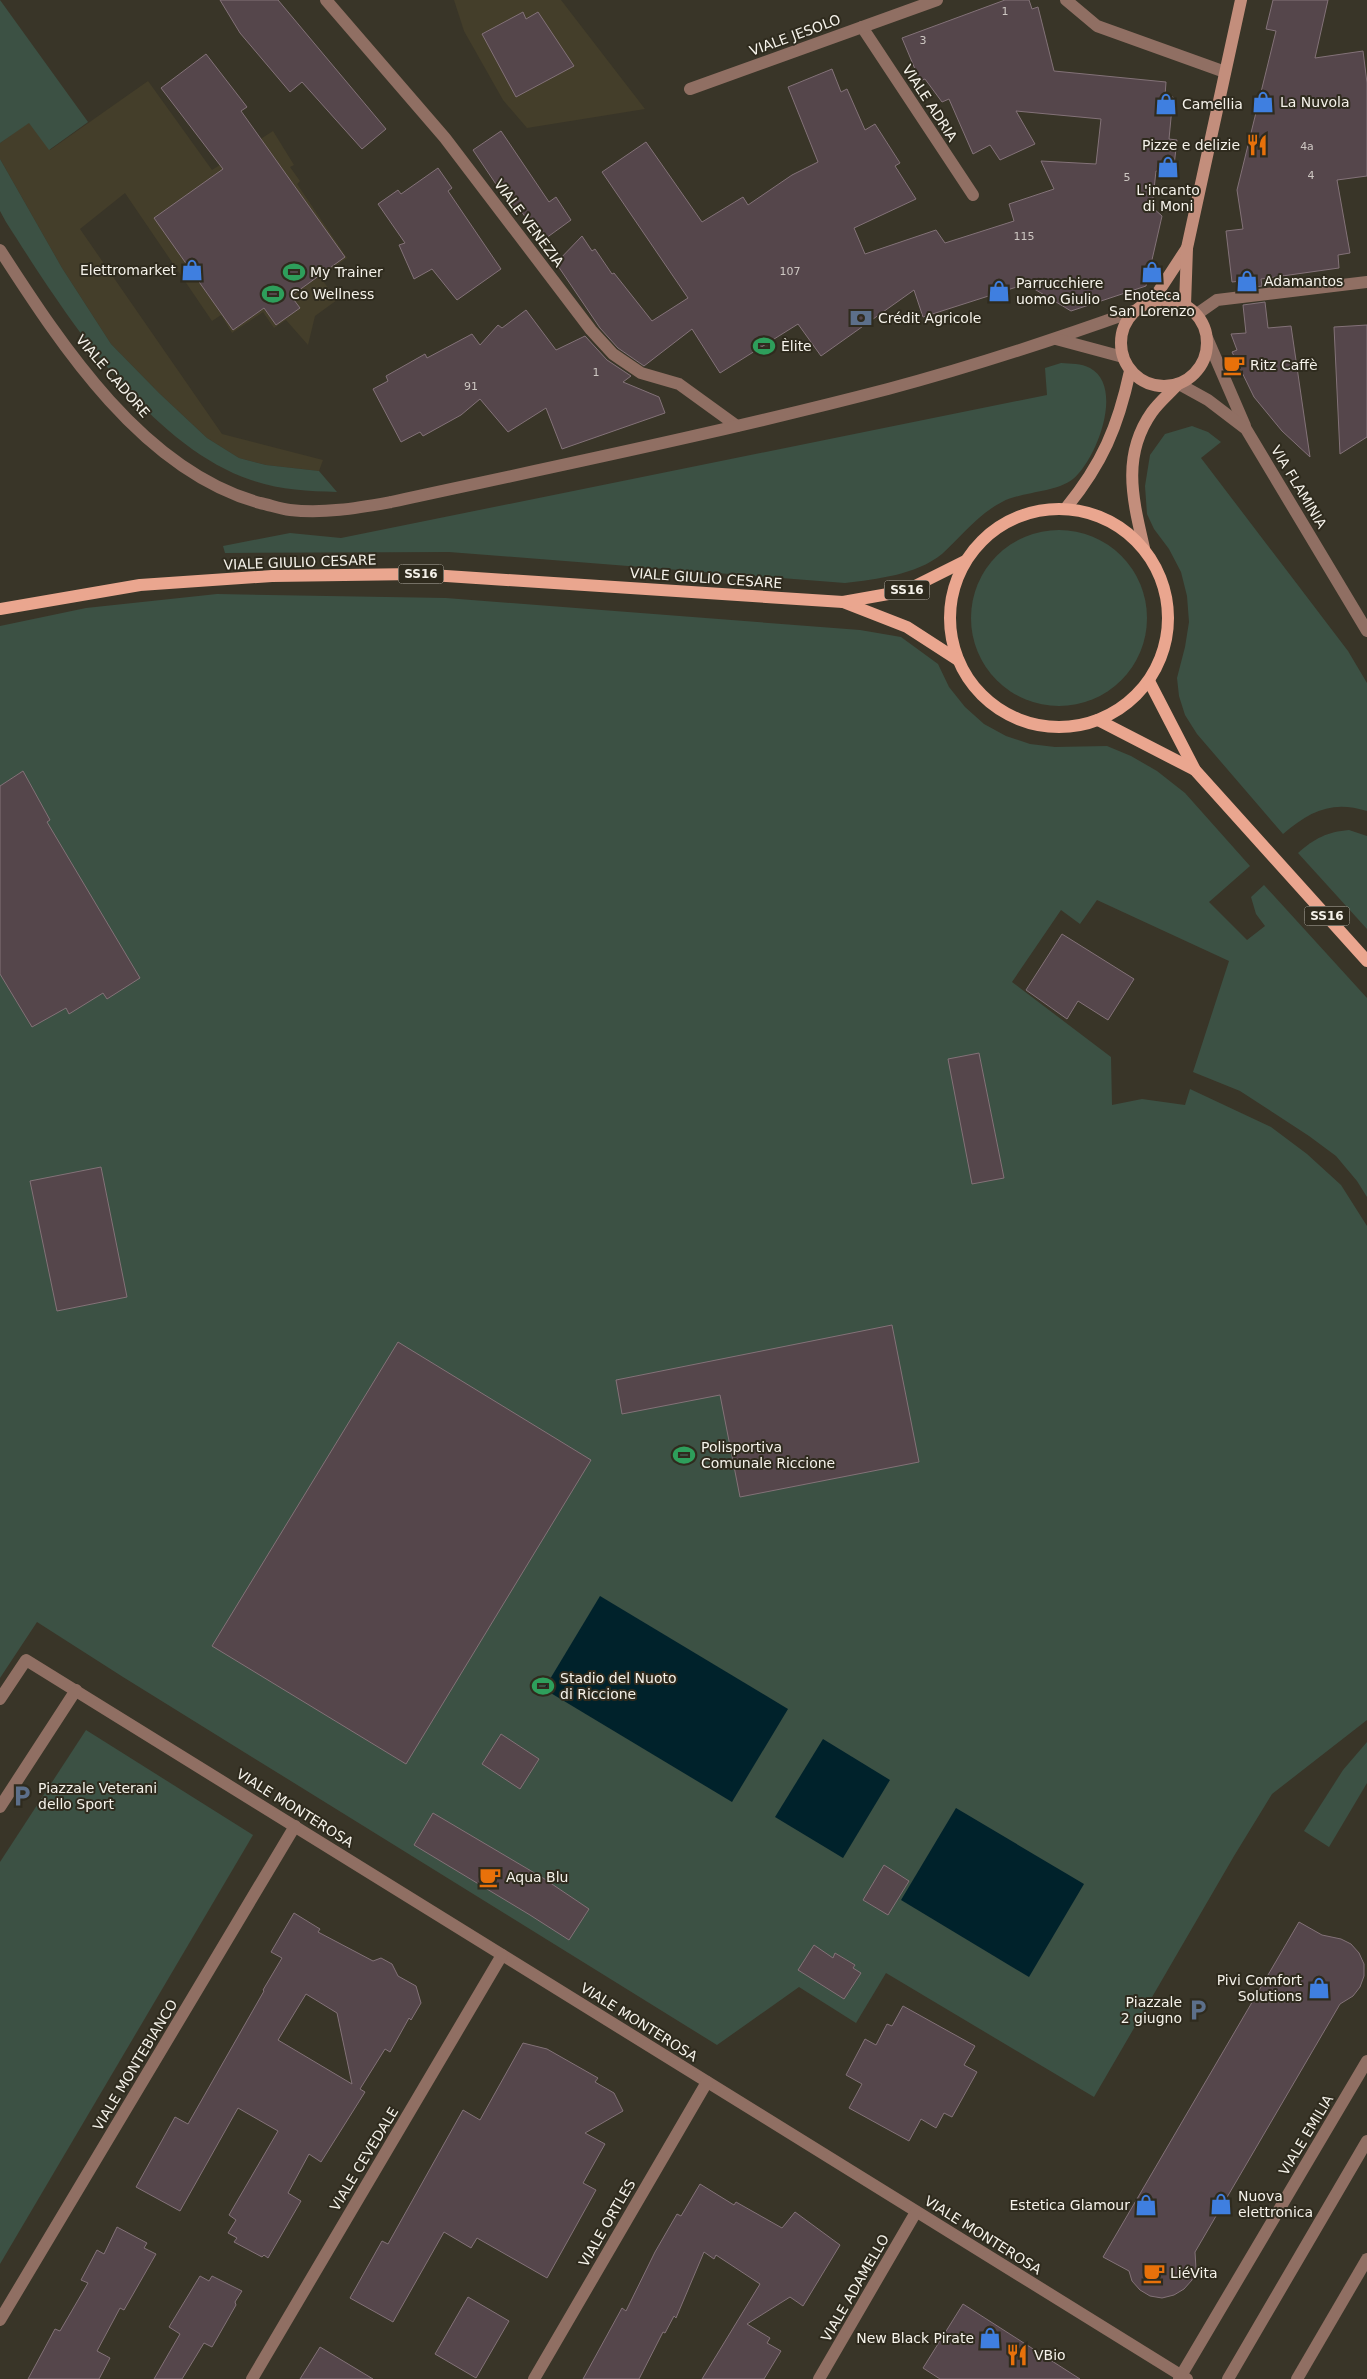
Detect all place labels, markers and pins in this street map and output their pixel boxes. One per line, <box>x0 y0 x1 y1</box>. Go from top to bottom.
shop icon: La Nuvola <box>1250 89 1276 115</box>
shop icon: Camellia <box>1153 91 1179 117</box>
place label: La Nuvola <box>1280 94 1350 110</box>
place label: Camellia <box>1182 96 1243 112</box>
restaurant icon: Pizze e delizie <box>1244 132 1270 158</box>
place label: Pizze e delizie <box>1142 137 1240 153</box>
shop icon: L'incanto di Moni <box>1155 154 1181 180</box>
place label: L'incanto di Moni <box>1136 182 1200 214</box>
shop icon: Elettromarket <box>179 257 205 283</box>
sports icon: My Trainer <box>281 259 307 285</box>
shop icon: Enoteca San Lorenzo <box>1139 259 1165 285</box>
place label: Elettromarket <box>80 262 177 278</box>
place label: My Trainer <box>310 264 383 280</box>
shop icon: Adamantos <box>1234 268 1260 294</box>
place label: Adamantos <box>1264 273 1343 289</box>
place label: Parrucchiere uomo Giulio <box>1016 275 1103 307</box>
shop icon: Parrucchiere uomo Giulio <box>986 278 1012 304</box>
sports icon: Co Wellness <box>260 281 286 307</box>
place label: Co Wellness <box>290 286 374 302</box>
place label: Enoteca San Lorenzo <box>1109 287 1195 319</box>
bank icon: Crédit Agricole <box>848 305 874 331</box>
place label: Crédit Agricole <box>878 310 981 326</box>
sports icon: Èlite <box>751 333 777 359</box>
place label: Èlite <box>781 338 812 354</box>
cafe icon: Ritz Caffè <box>1221 352 1247 378</box>
place label: Ritz Caffè <box>1250 357 1318 373</box>
place label: Polisportiva Comunale Riccione <box>701 1439 835 1471</box>
sports icon: Polisportiva Comunale Riccione <box>671 1442 697 1468</box>
place label: Stadio del Nuoto di Riccione <box>560 1670 677 1702</box>
sports icon: Stadio del Nuoto di Riccione <box>530 1673 556 1699</box>
place label: Piazzale Veterani dello Sport <box>38 1780 157 1812</box>
parking icon: Piazzale Veterani dello Sport <box>9 1783 35 1809</box>
cafe icon: Aqua Blu <box>477 1864 503 1890</box>
place label: Aqua Blu <box>506 1869 569 1885</box>
place label: Pivi Comfort Solutions <box>1217 1972 1303 2004</box>
shop icon: Pivi Comfort Solutions <box>1306 1975 1332 2001</box>
place label: Piazzale 2 giugno <box>1121 1994 1182 2026</box>
parking icon: Piazzale 2 giugno <box>1185 1997 1211 2023</box>
place label: Nuova elettronica <box>1238 2188 1313 2220</box>
shop icon: Nuova elettronica <box>1208 2191 1234 2217</box>
shop icon: Estetica Glamour <box>1133 2192 1159 2218</box>
place label: Estetica Glamour <box>1010 2197 1130 2213</box>
cafe icon: LiéVita <box>1141 2260 1167 2286</box>
place label: LiéVita <box>1170 2265 1218 2281</box>
shop icon: New Black Pirate <box>977 2325 1003 2351</box>
place label: New Black Pirate <box>856 2330 974 2346</box>
restaurant icon: VBio <box>1004 2342 1030 2368</box>
place label: VBio <box>1034 2347 1066 2363</box>

